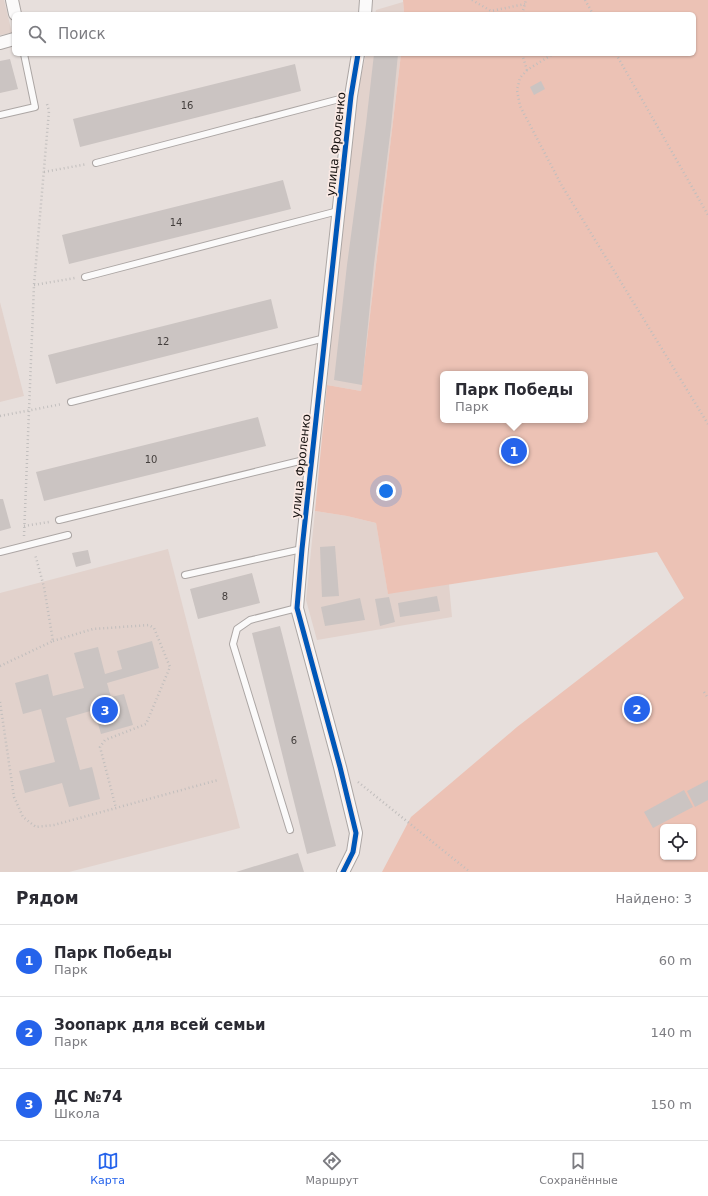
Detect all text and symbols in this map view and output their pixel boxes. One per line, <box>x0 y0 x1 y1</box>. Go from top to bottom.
search box <box>12 12 696 56</box>
icon: search <box>26 23 48 45</box>
text: Поиск <box>58 25 106 43</box>
street label: улица Фроленко <box>324 91 348 197</box>
house number: 16 <box>181 100 193 111</box>
house number: 14 <box>170 217 182 228</box>
house number: 12 <box>157 336 169 347</box>
popup <box>440 371 588 423</box>
text: Парк Победы <box>455 381 573 399</box>
text: Парк <box>455 399 489 414</box>
street label: улица Фроленко <box>289 413 313 519</box>
pin: 1 <box>501 436 527 466</box>
house number: 10 <box>145 454 157 465</box>
your location <box>376 481 396 501</box>
house number: 8 <box>222 591 228 602</box>
pin: 2 <box>624 694 650 724</box>
pin: 3 <box>92 695 118 725</box>
house number: 6 <box>291 735 297 746</box>
map controls <box>660 824 696 860</box>
button: locate <box>660 824 696 860</box>
text: Рядом <box>16 888 79 908</box>
text: Найдено: 3 <box>616 891 692 906</box>
text: Парк Победы <box>54 944 172 962</box>
text: 1 <box>24 953 34 968</box>
text: 60 m <box>659 953 692 968</box>
text: Парк <box>54 962 88 977</box>
text: Зоопарк для всей семьи <box>54 1016 265 1034</box>
text: 2 <box>24 1025 34 1040</box>
text: 140 m <box>650 1025 692 1040</box>
text: Парк <box>54 1034 88 1049</box>
text: ДС №74 <box>54 1088 123 1106</box>
text: 3 <box>24 1097 34 1112</box>
text: 150 m <box>650 1097 692 1112</box>
text: Школа <box>54 1106 100 1121</box>
tab: Карта <box>90 1150 125 1187</box>
tab: Маршрут <box>306 1150 359 1187</box>
tab: Сохранённые <box>539 1150 618 1187</box>

